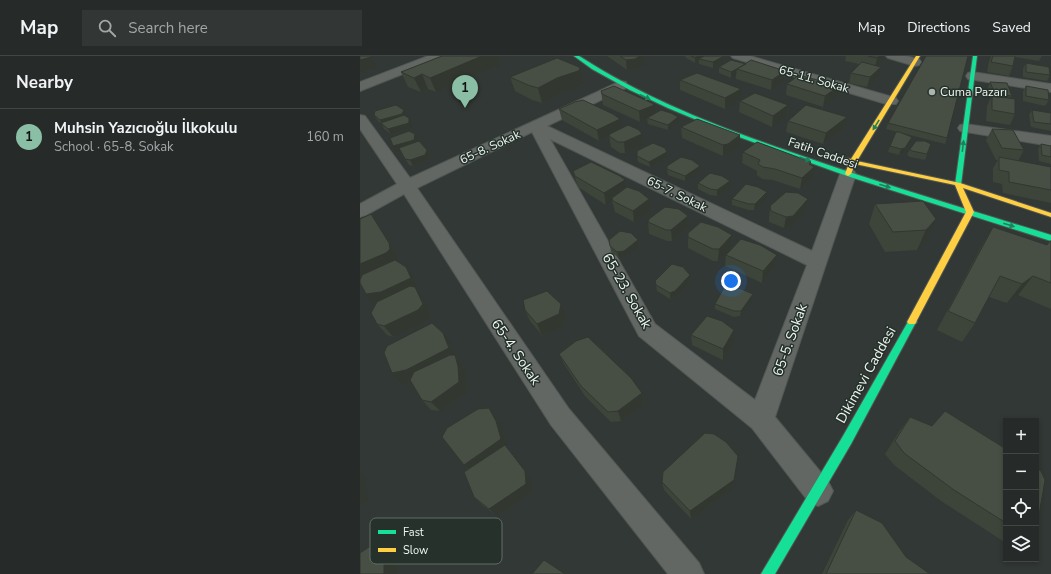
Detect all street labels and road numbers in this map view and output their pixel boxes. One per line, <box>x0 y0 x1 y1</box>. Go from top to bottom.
street label: 65-11. Sokak <box>777 61 852 97</box>
street label: 65-8. Sokak <box>457 126 524 168</box>
street label: Fatih Caddesi <box>786 134 860 172</box>
street label: 65-7. Sokak <box>644 173 711 216</box>
street label: 65-23. Sokak <box>598 250 657 333</box>
street label: 65-5. Sokak <box>768 300 812 379</box>
street label: 65-4. Sokak <box>487 315 546 390</box>
street label: Dikimevi Caddesi <box>832 323 900 427</box>

